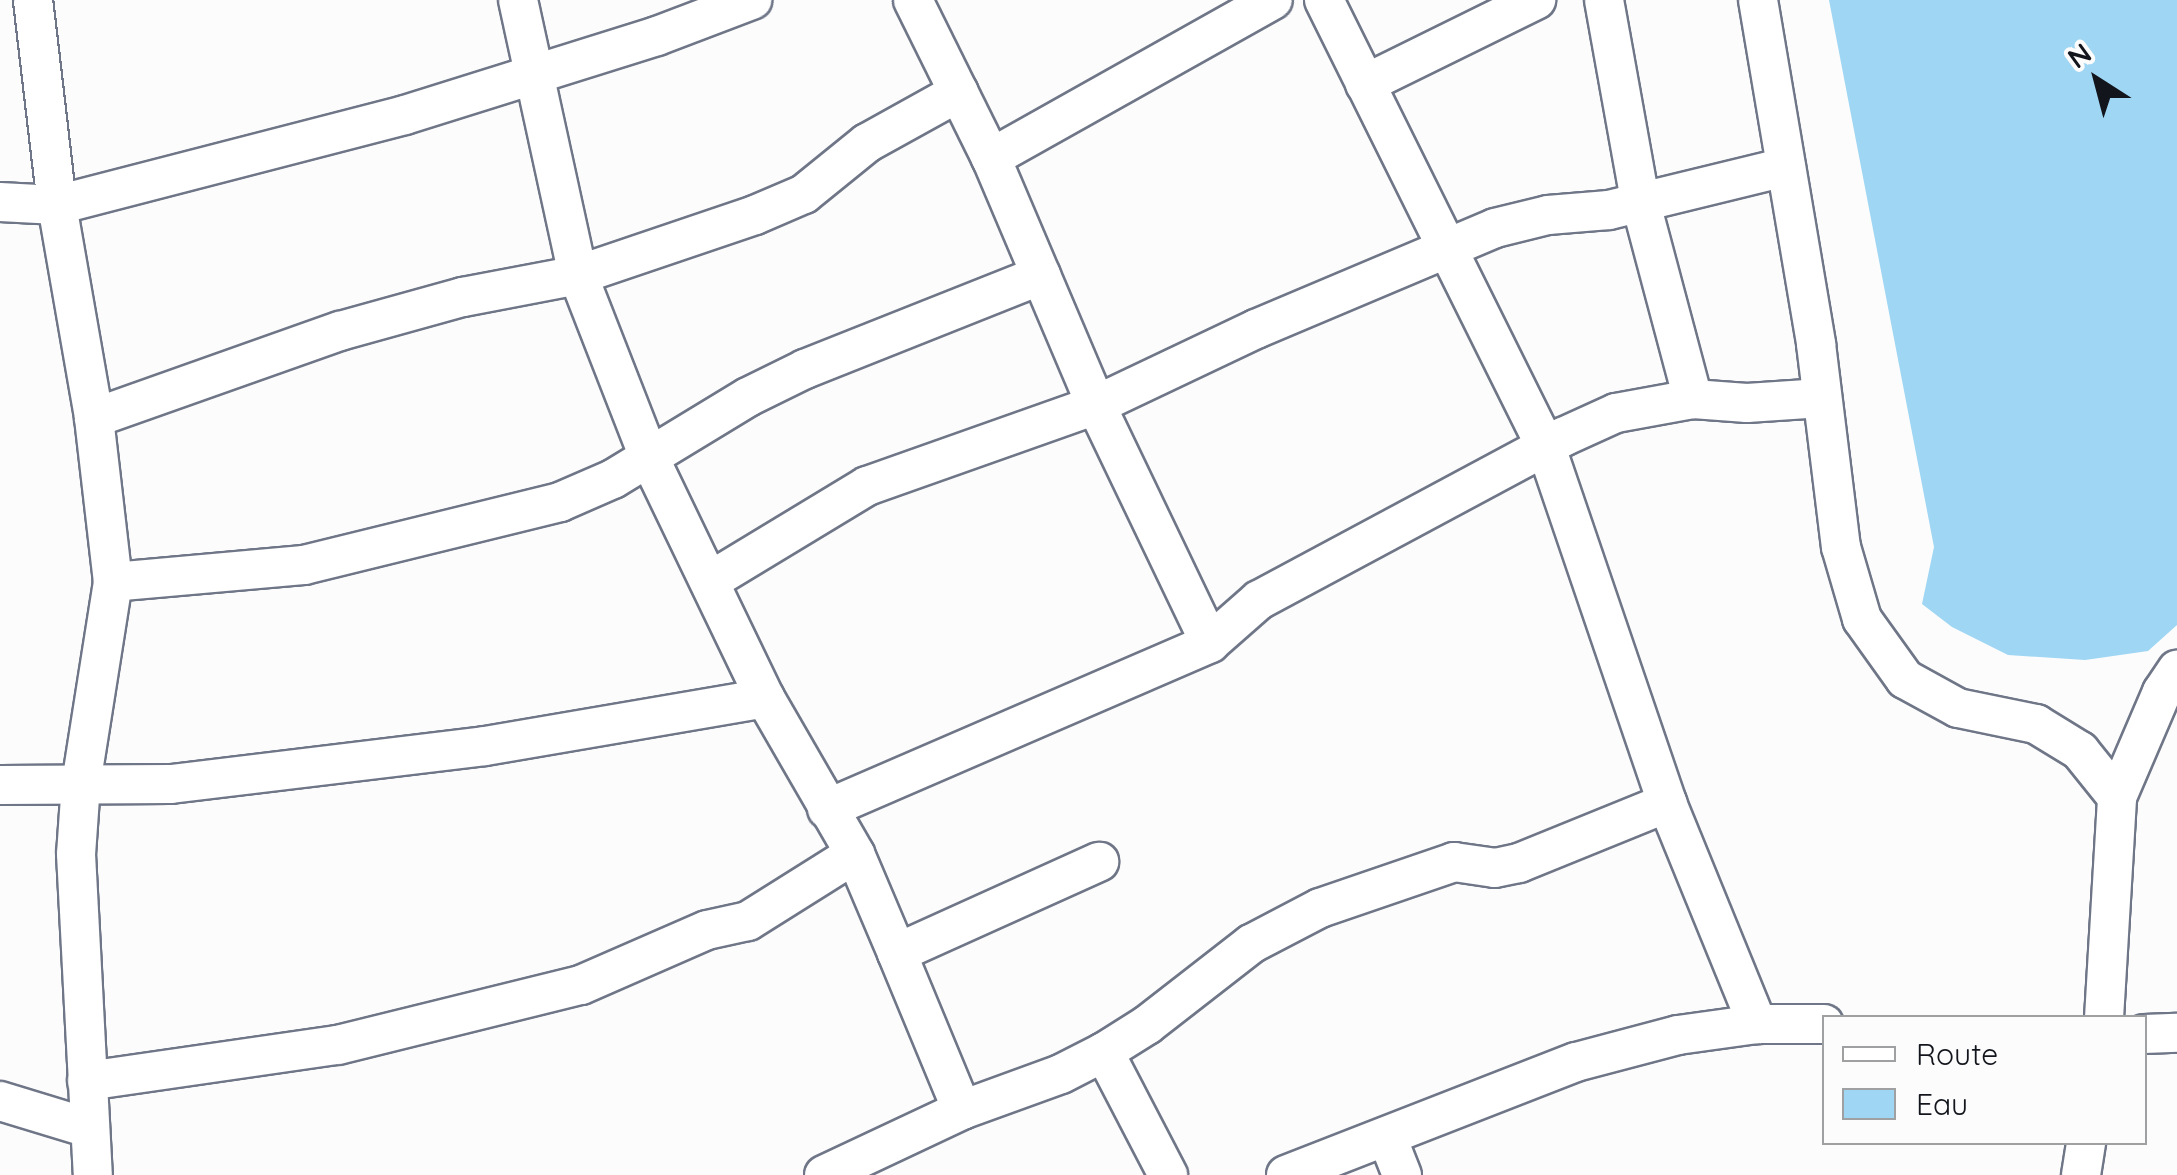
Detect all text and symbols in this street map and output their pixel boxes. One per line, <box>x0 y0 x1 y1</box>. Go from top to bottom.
north arrow <box>2047 30 2147 130</box>
text: N <box>2060 35 2098 76</box>
legend <box>1822 1015 2147 1145</box>
text: Route <box>1916 1035 1998 1073</box>
text: Eau <box>1916 1085 1968 1123</box>

